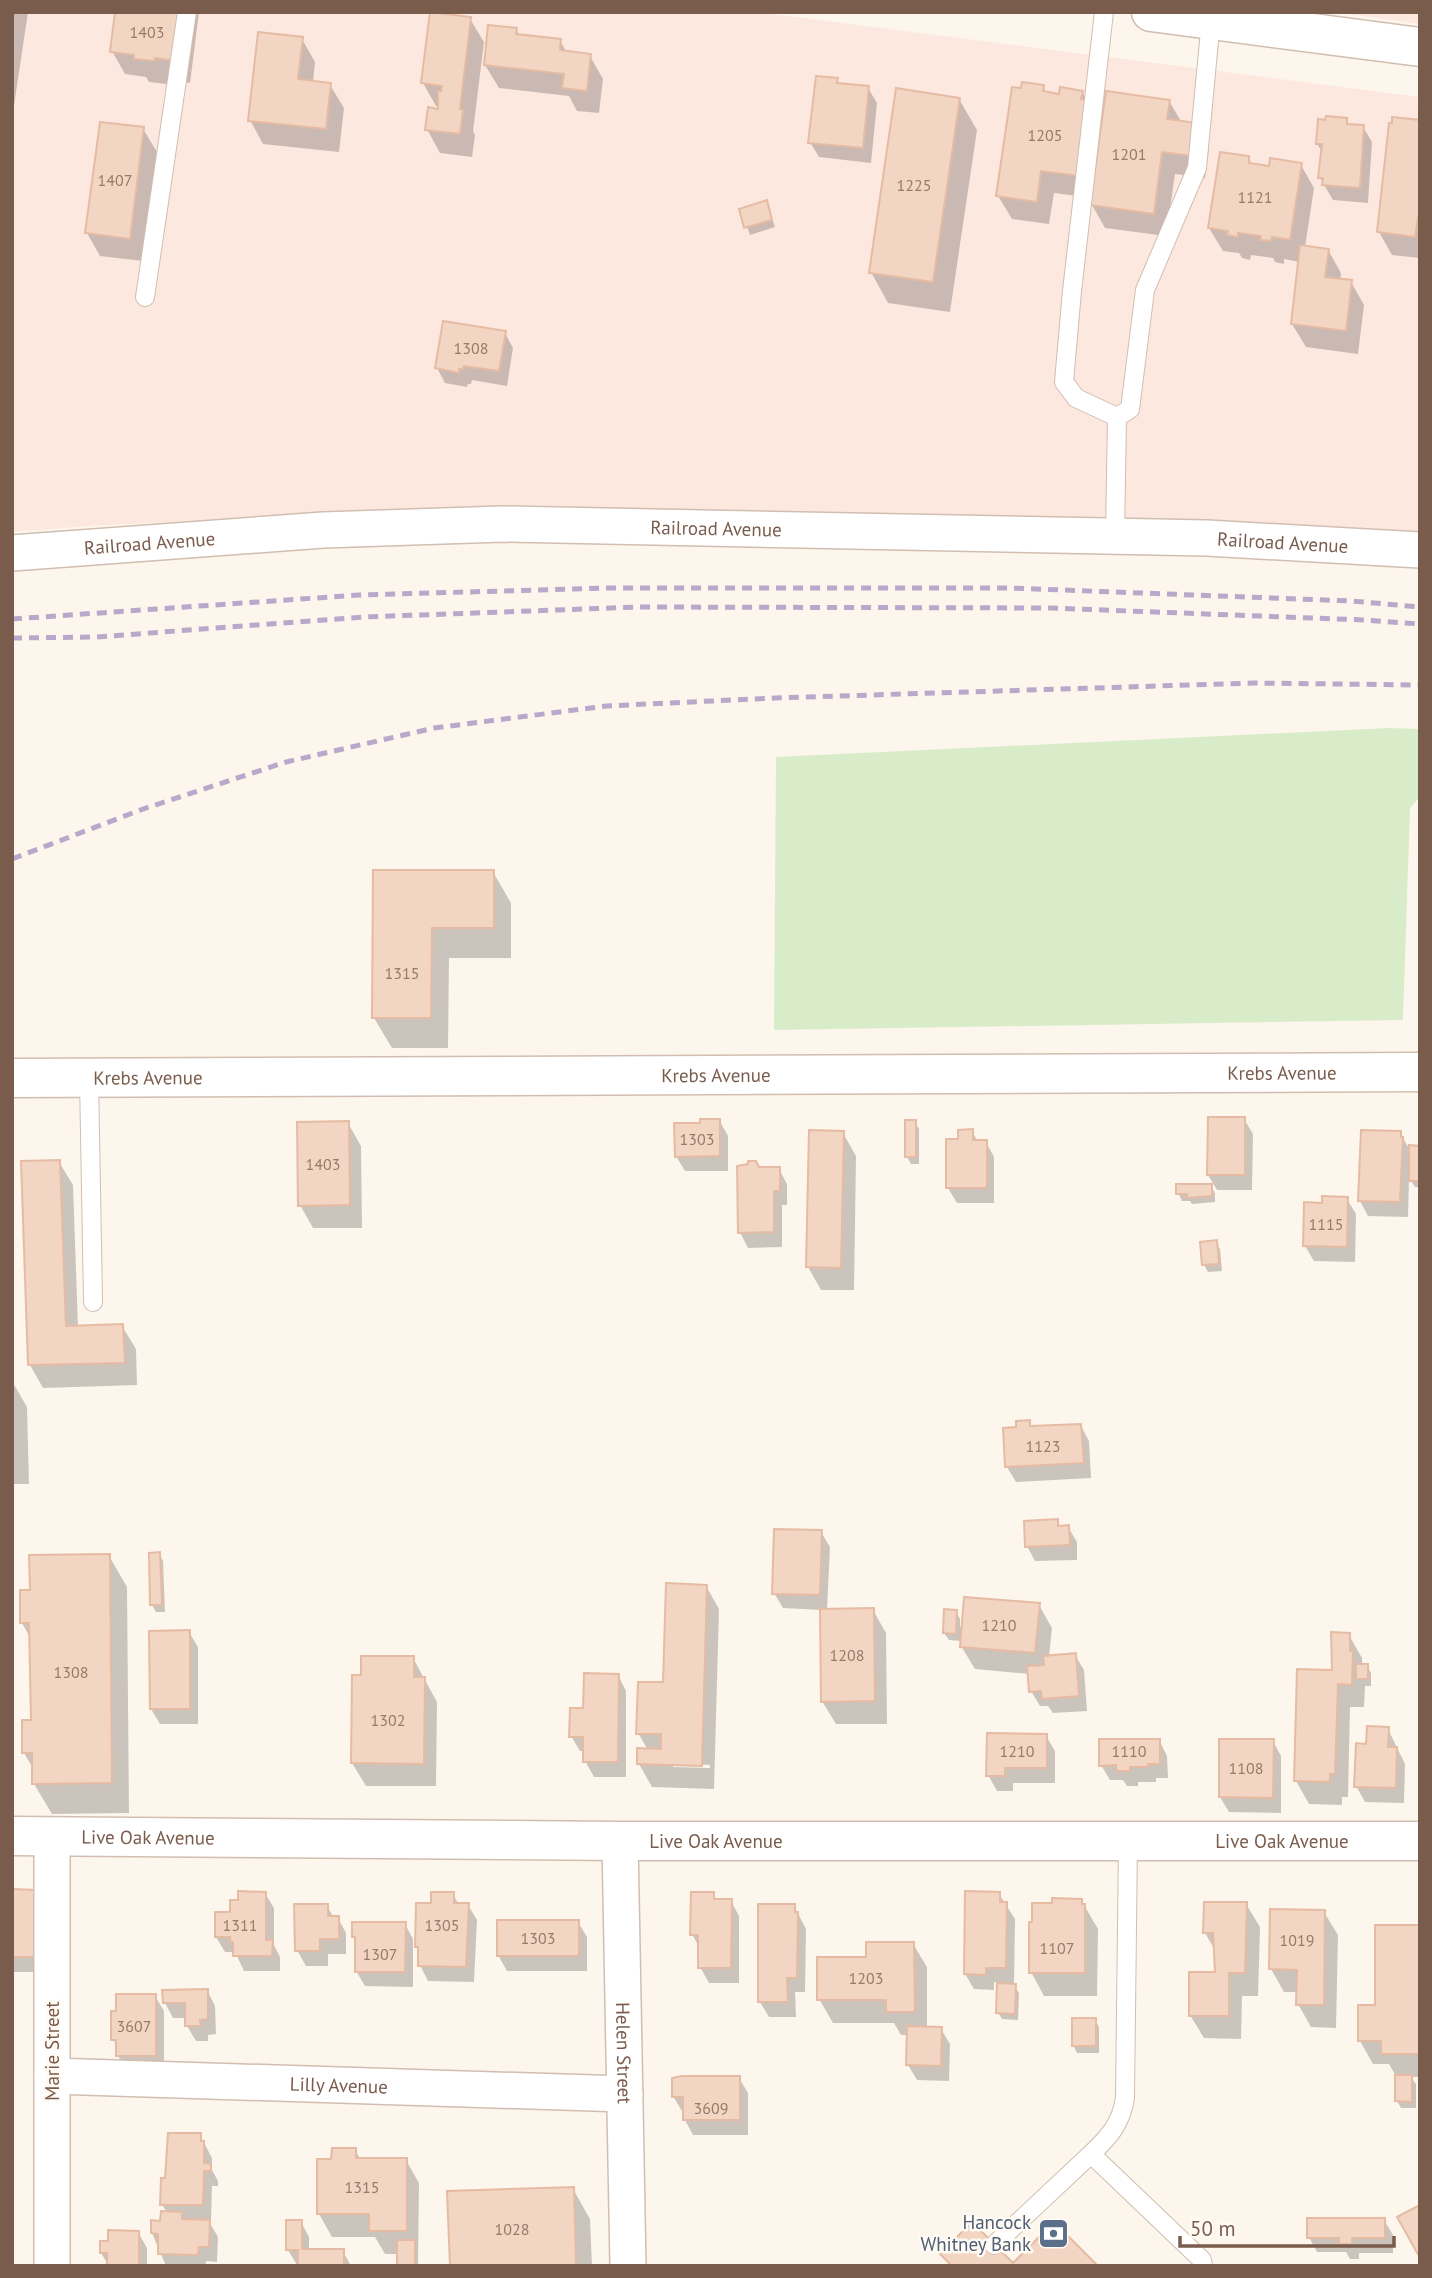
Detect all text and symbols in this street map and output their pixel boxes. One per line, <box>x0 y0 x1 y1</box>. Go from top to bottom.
house number: 1403 <box>130 22 164 42</box>
house number: 1205 <box>1028 125 1062 145</box>
house number: 1201 <box>1112 144 1146 164</box>
house number: 1407 <box>98 170 132 190</box>
house number: 1225 <box>897 175 931 195</box>
house number: 1121 <box>1238 187 1272 207</box>
house number: 1308 <box>454 338 488 358</box>
street label: Railroad Avenue <box>650 515 782 542</box>
street label: Railroad Avenue <box>83 526 216 560</box>
street label: Railroad Avenue <box>1217 527 1349 558</box>
house number: 1315 <box>385 963 419 983</box>
street label: Krebs Avenue <box>1227 1060 1337 1085</box>
street label: Krebs Avenue <box>661 1063 771 1087</box>
street label: Krebs Avenue <box>93 1065 203 1090</box>
house number: 1303 <box>680 1129 714 1149</box>
house number: 1403 <box>306 1154 340 1174</box>
house number: 1115 <box>1309 1214 1343 1234</box>
house number: 1123 <box>1026 1436 1060 1456</box>
house number: 1210 <box>982 1615 1017 1635</box>
house number: 1208 <box>830 1645 864 1665</box>
house number: 1308 <box>54 1662 88 1682</box>
house number: 1302 <box>371 1710 405 1730</box>
house number: 1210 <box>1000 1741 1035 1761</box>
house number: 1110 <box>1112 1741 1147 1761</box>
house number: 1108 <box>1229 1758 1263 1778</box>
street label: Live Oak Avenue <box>81 1825 215 1850</box>
street label: Live Oak Avenue <box>649 1829 783 1853</box>
street label: Live Oak Avenue <box>1215 1829 1349 1853</box>
house number: 1311 <box>223 1915 257 1935</box>
house number: 1305 <box>425 1915 459 1935</box>
house number: 1303 <box>521 1928 555 1948</box>
house number: 1019 <box>1280 1930 1314 1950</box>
house number: 1107 <box>1040 1938 1074 1958</box>
house number: 1307 <box>363 1944 397 1964</box>
house number: 1203 <box>849 1968 883 1988</box>
street label: Marie Street <box>40 2001 64 2101</box>
street label: Helen Street <box>611 2002 637 2105</box>
house number: 3607 <box>117 2016 151 2036</box>
street label: Lilly Avenue <box>289 2071 388 2099</box>
house number: 3609 <box>694 2098 728 2118</box>
house number: 1315 <box>345 2177 379 2197</box>
scale bar <box>1180 2204 1394 2248</box>
place label: Hancock Whitney Bank <box>920 2210 1031 2256</box>
text: 50 m <box>1190 2215 1236 2242</box>
bank icon: Hancock Whitney Bank <box>1037 2216 1071 2250</box>
house number: 1028 <box>495 2219 529 2239</box>

